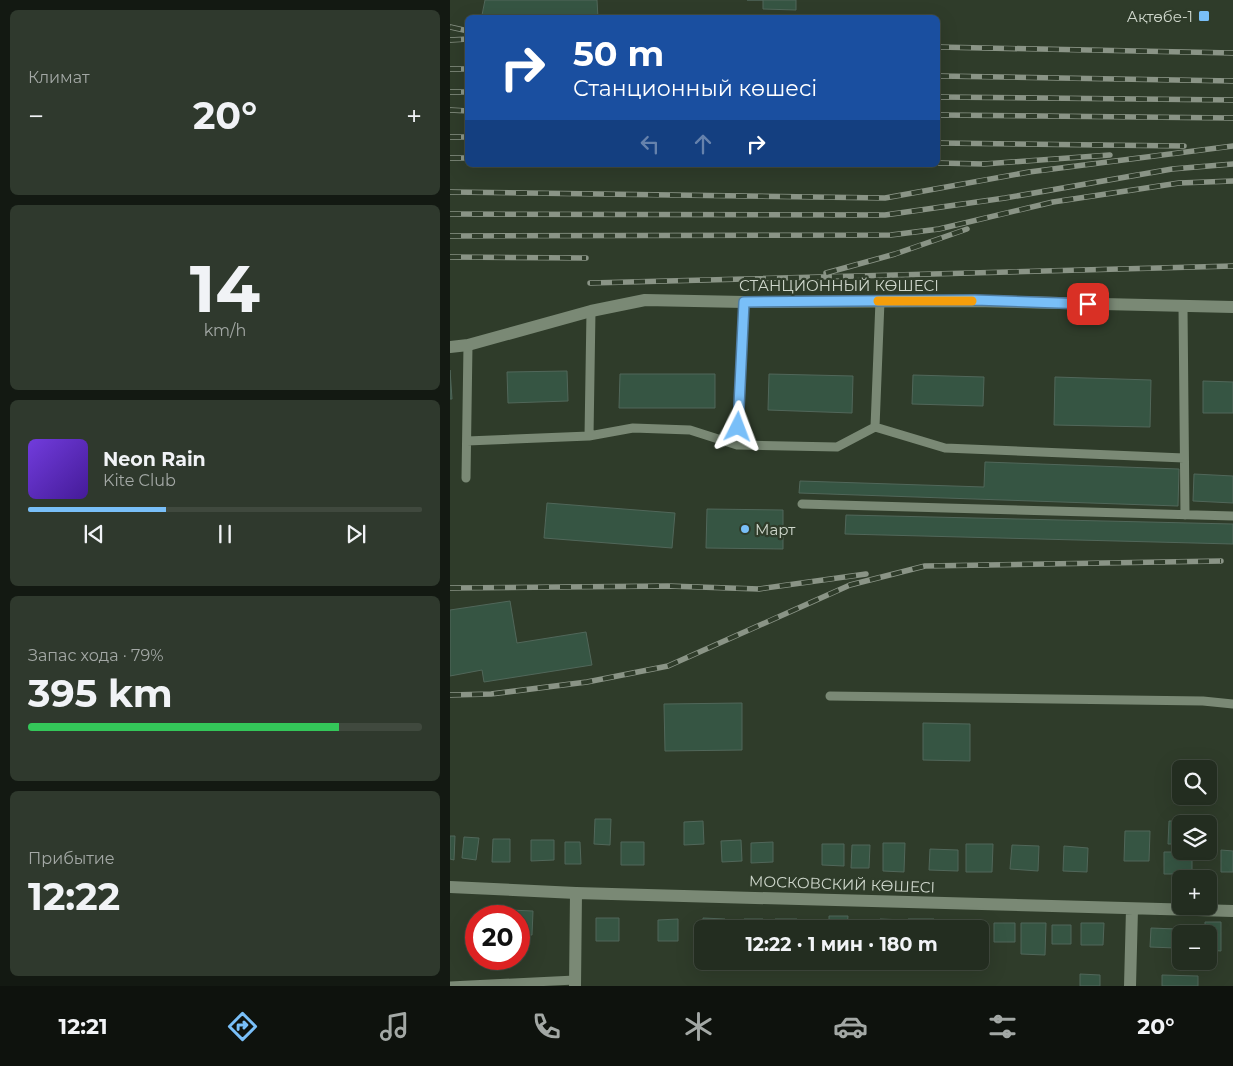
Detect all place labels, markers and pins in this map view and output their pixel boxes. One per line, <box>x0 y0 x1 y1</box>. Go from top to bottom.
place label: Ақтөбе-1 <box>1127 7 1193 26</box>
marker: Ақтөбе-1 <box>1197 9 1211 23</box>
pin <box>1067 283 1109 325</box>
place label: Март <box>755 520 796 539</box>
marker: Март <box>739 523 751 535</box>

